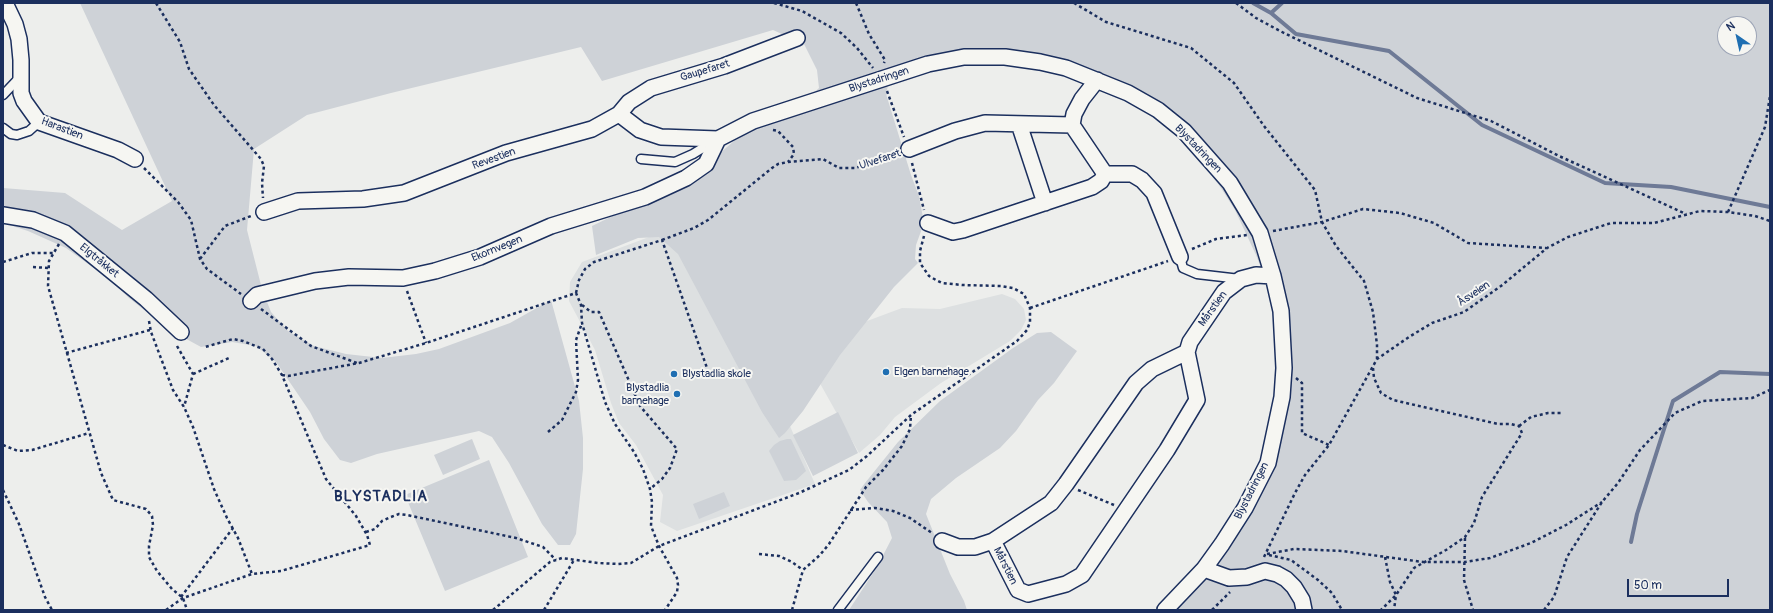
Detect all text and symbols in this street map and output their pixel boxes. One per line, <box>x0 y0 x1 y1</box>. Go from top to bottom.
north arrow <box>1717 16 1757 56</box>
text: N <box>1724 19 1737 34</box>
street label: Gaupefaret <box>679 57 731 85</box>
street label: Blystadringen <box>847 64 911 96</box>
street label: Harastien <box>39 115 85 143</box>
street label: Blystadringen <box>1172 122 1224 176</box>
street label: Revestien <box>471 145 517 173</box>
street label: Ulvefaret <box>858 147 902 173</box>
street label: Ekornvegen <box>470 233 524 265</box>
street label: Elgtråkket <box>77 241 121 281</box>
street label: Åsveien <box>1455 278 1493 310</box>
street label: Mårstien <box>1196 289 1230 329</box>
place label: Elgen barnehage <box>894 365 969 379</box>
place label: Blystadlia skole <box>682 367 751 381</box>
marker: Elgen barnehage <box>881 367 891 377</box>
marker: Blystadlia skole <box>669 369 679 379</box>
place label: Blystadlia barnehage <box>622 381 669 407</box>
marker: Blystadlia barnehage <box>672 389 682 399</box>
street label: Blystadringen <box>1232 460 1272 522</box>
district label: BLYSTADLIA <box>334 488 428 506</box>
street label: Mårstien <box>990 545 1020 587</box>
scale bar <box>1629 571 1731 597</box>
text: 50 m <box>1634 578 1662 593</box>

